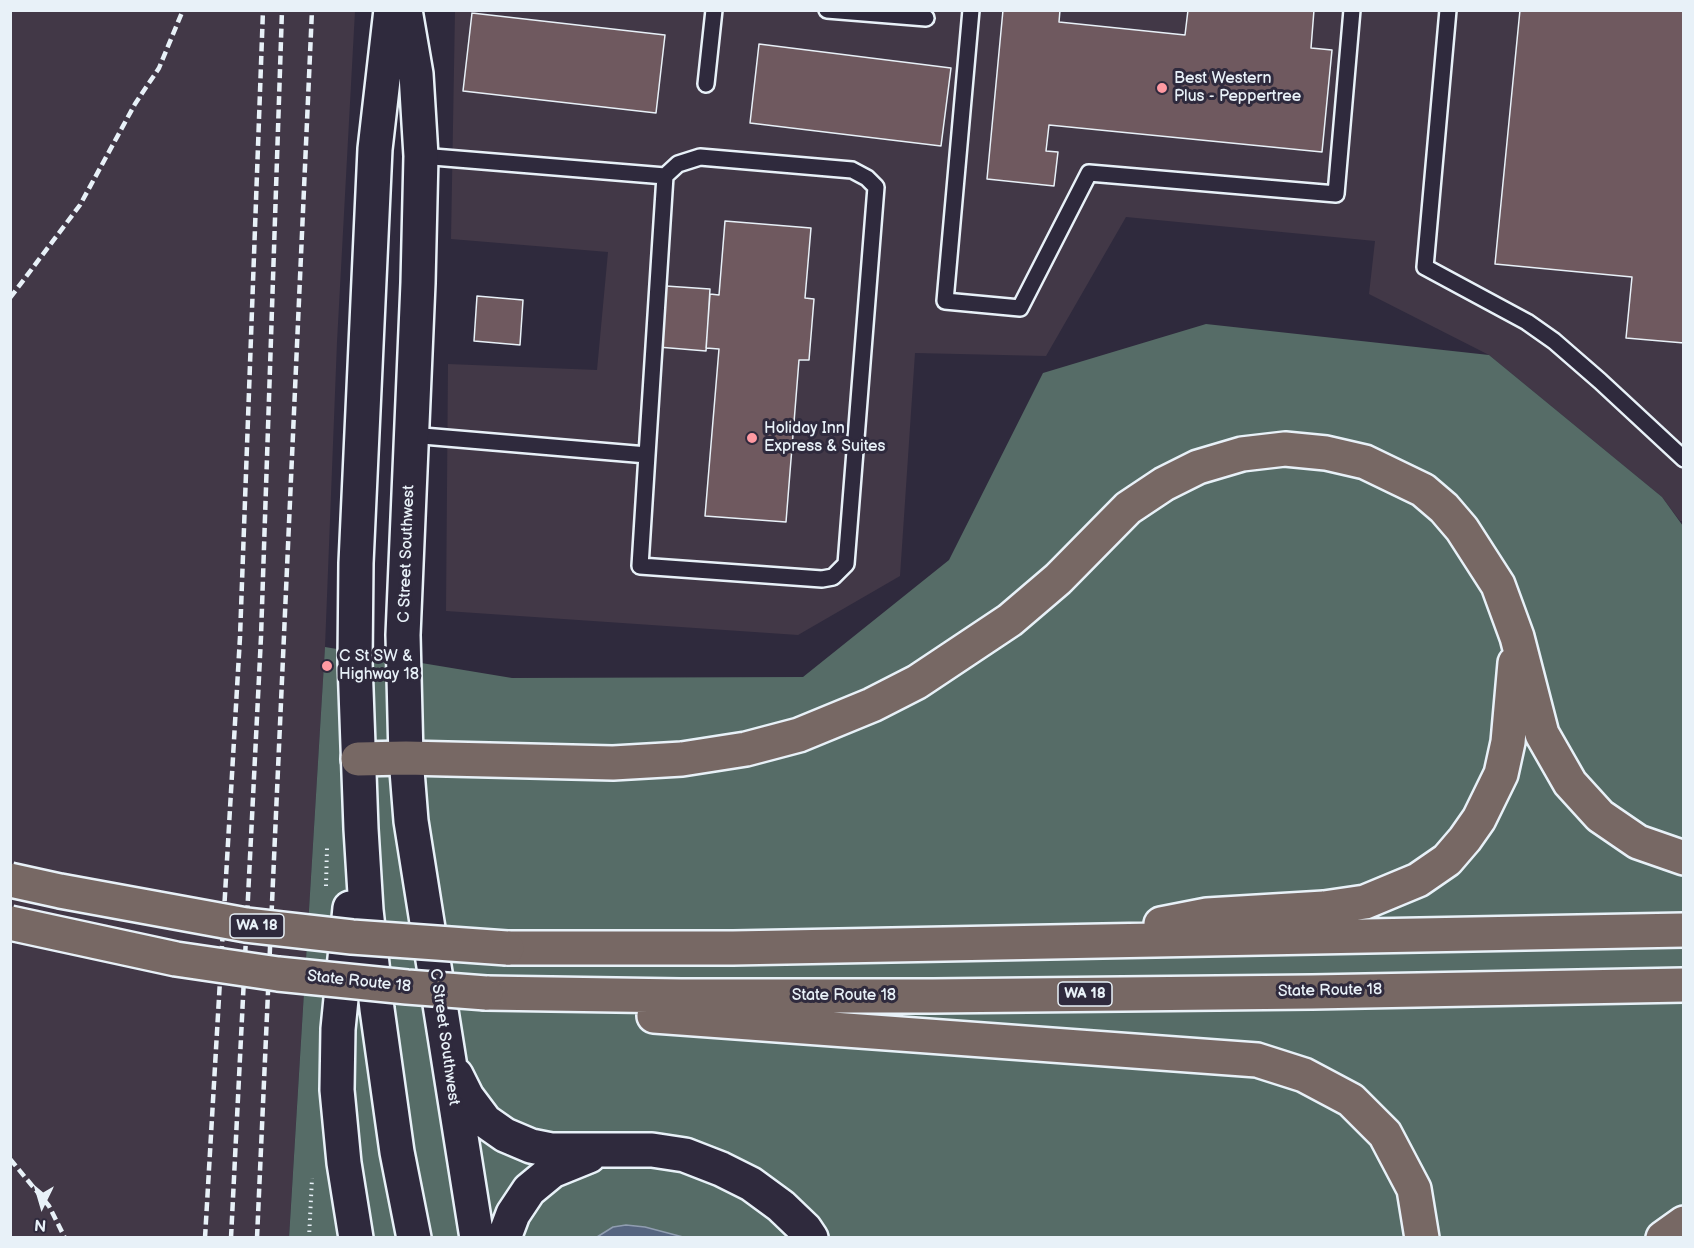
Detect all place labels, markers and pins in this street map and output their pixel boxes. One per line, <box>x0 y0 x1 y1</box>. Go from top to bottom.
place label: Best Western Plus - Peppertree <box>1174 69 1301 107</box>
marker: Best Western Plus - Peppertree <box>1155 81 1169 95</box>
place label: Holiday Inn Express & Suites <box>764 419 886 457</box>
marker: Holiday Inn Express & Suites <box>745 431 759 445</box>
place label: C St SW & Highway 18 <box>339 647 419 685</box>
marker: C St SW & Highway 18 <box>320 659 334 673</box>

